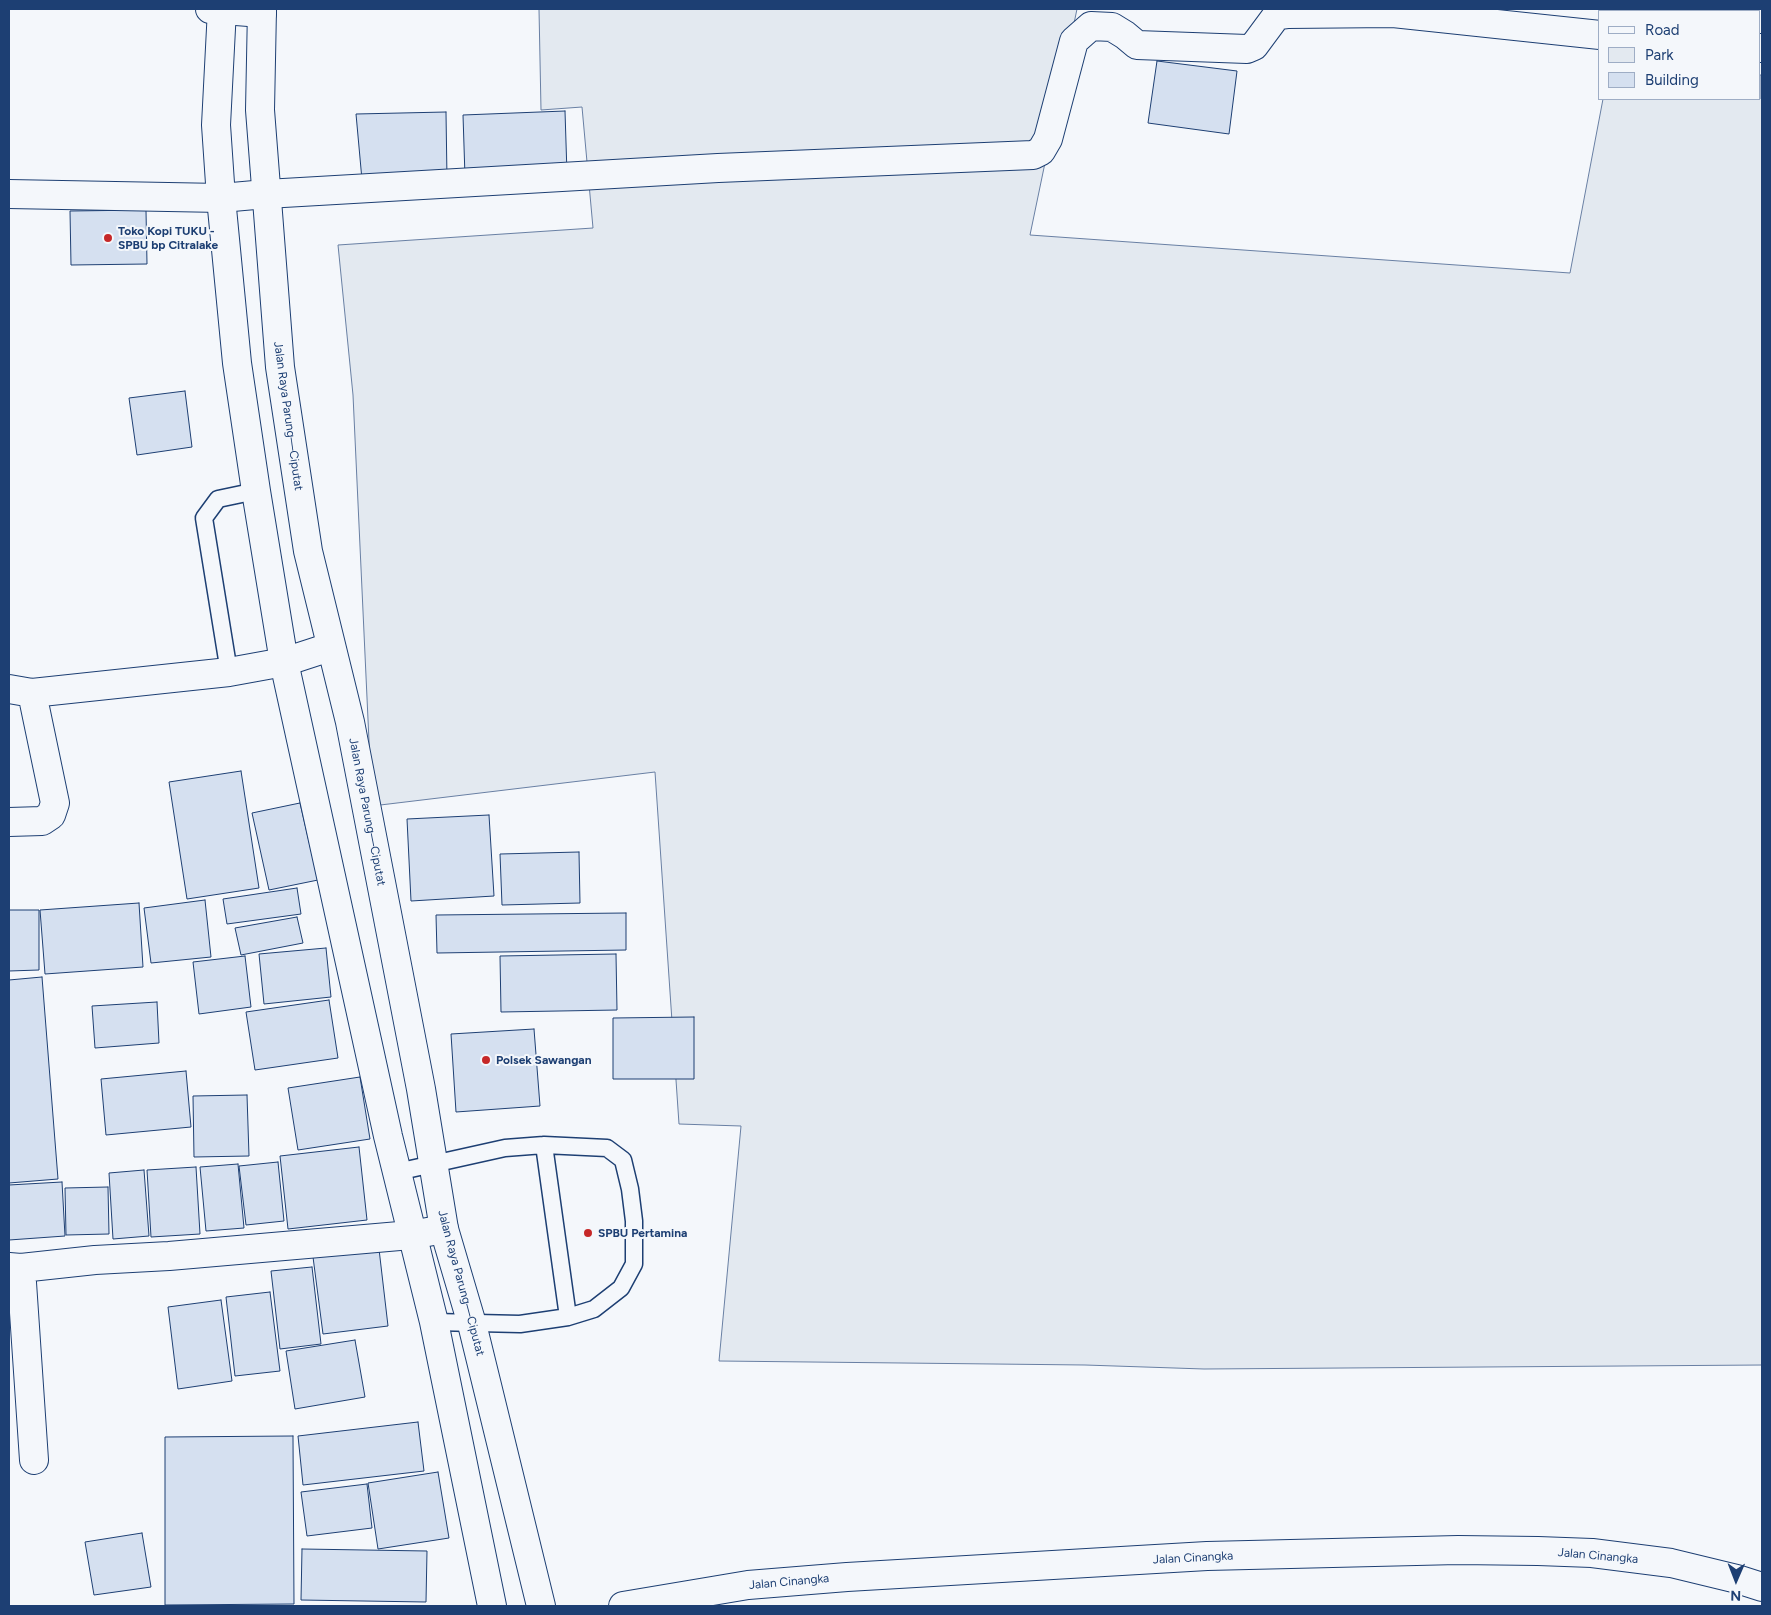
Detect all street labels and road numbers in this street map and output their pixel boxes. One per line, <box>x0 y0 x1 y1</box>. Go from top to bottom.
street label: Jalan Raya Parung—Ciputat <box>270 340 306 492</box>
street label: Jalan Raya Parung—Ciputat <box>346 737 388 887</box>
street label: Jalan Raya Parung—Ciputat <box>435 1208 487 1358</box>
street label: Jalan Cinangka <box>1557 1545 1639 1567</box>
street label: Jalan Cinangka <box>1152 1549 1234 1567</box>
street label: Jalan Cinangka <box>748 1571 830 1593</box>

